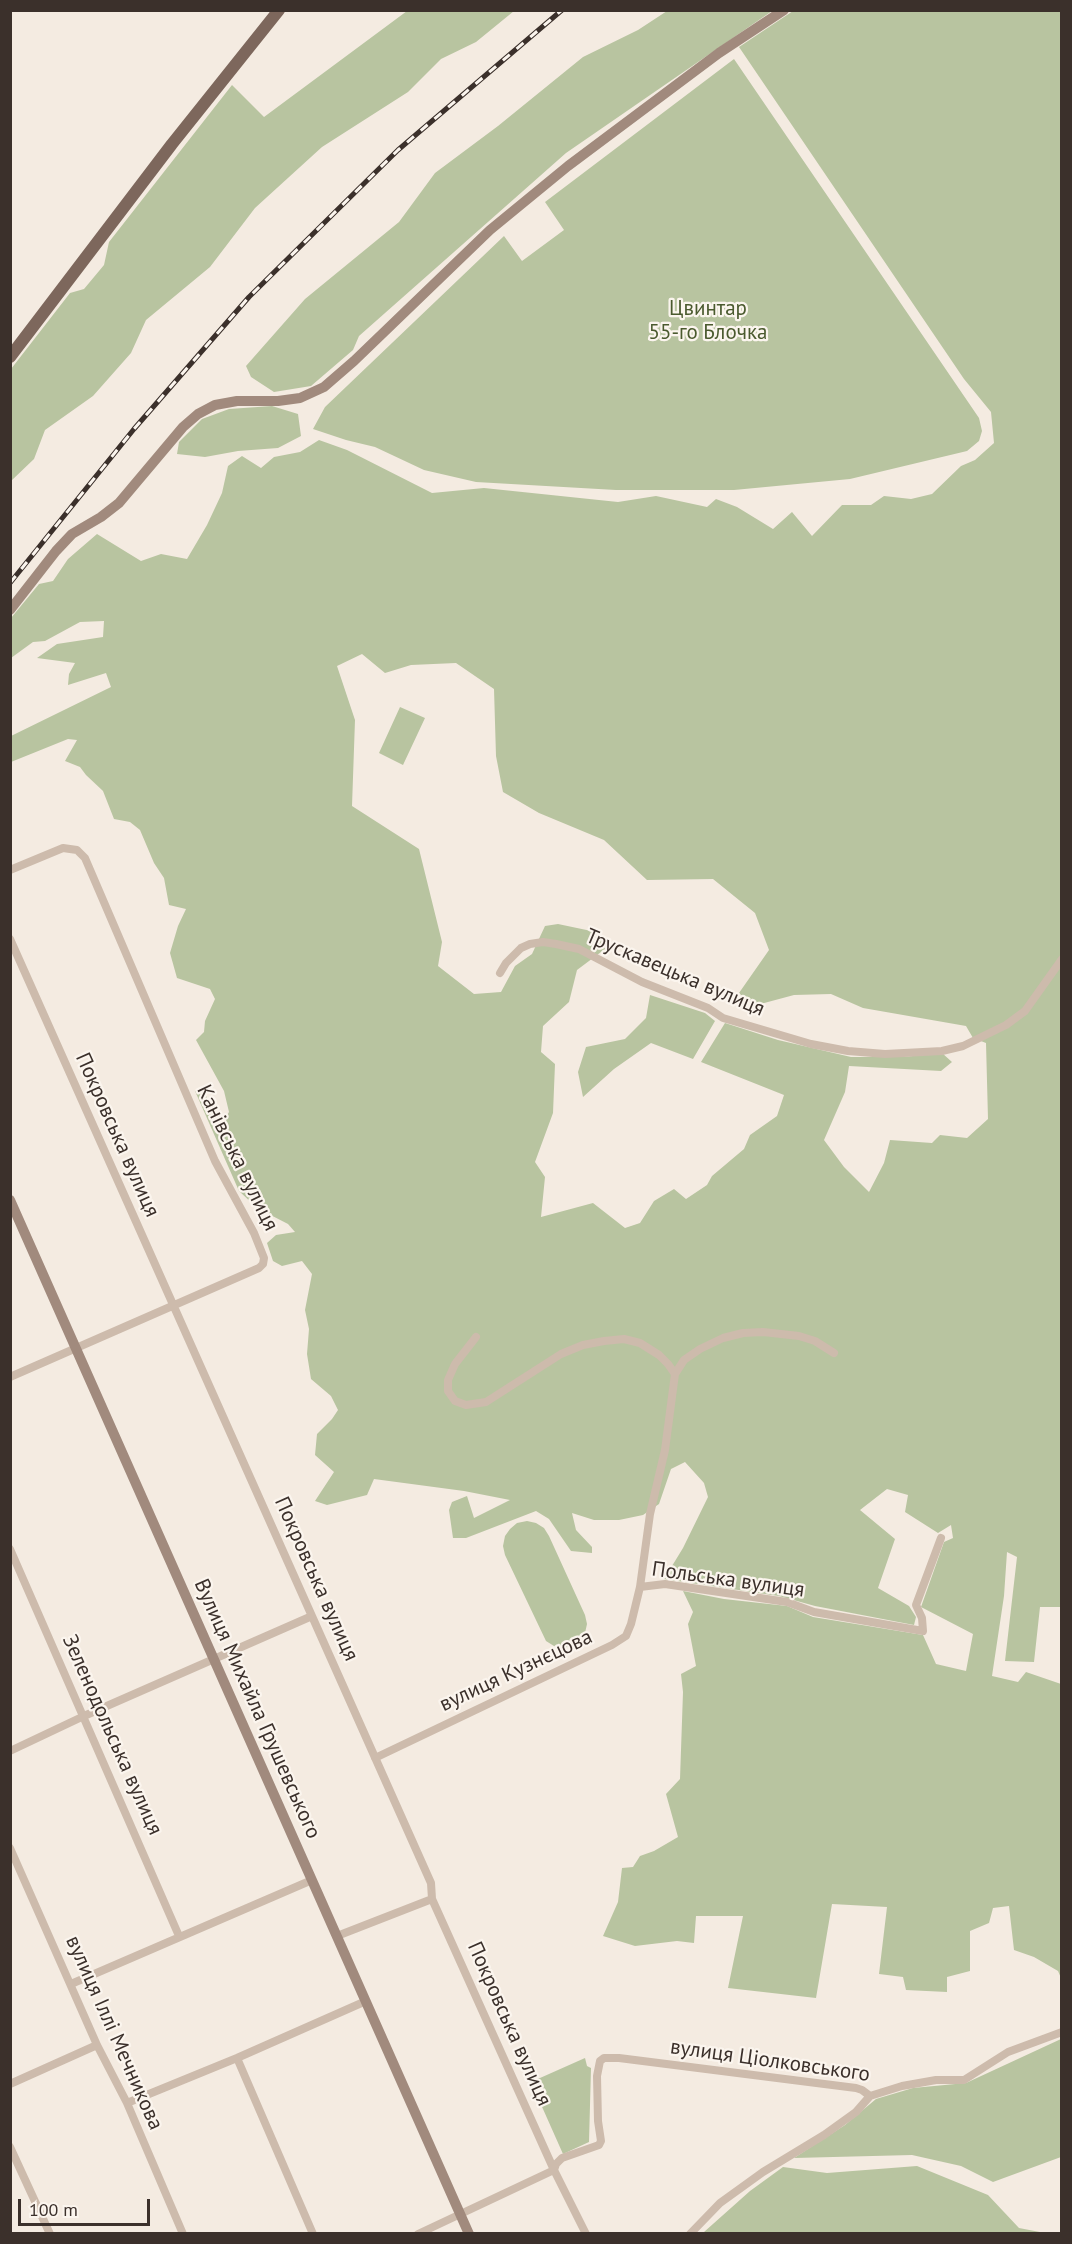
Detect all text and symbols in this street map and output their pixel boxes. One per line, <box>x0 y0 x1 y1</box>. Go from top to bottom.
park label: Цвинтар 55-го Блочка <box>649 296 767 346</box>
street label: Трускавецька вулиця <box>582 924 768 1022</box>
street label: Покровська вулиця <box>69 1049 165 1221</box>
street label: Канівська вулиця <box>191 1081 283 1235</box>
street label: Покровська вулиця <box>268 1493 364 1665</box>
street label: Польська вулиця <box>650 1557 806 1603</box>
street label: Вулиця Михайла Грушевського <box>188 1575 326 1843</box>
street label: вулиця Кузнєцова <box>436 1625 596 1717</box>
street label: Зеленодольська вулиця <box>56 1631 168 1839</box>
street label: вулиця Іллі Мечникова <box>60 1932 168 2134</box>
street label: Покровська вулиця <box>461 1938 557 2110</box>
street label: вулиця Ціолковського <box>669 2035 871 2087</box>
scale bar <box>21 2187 153 2225</box>
text: 100 m <box>29 2198 78 2221</box>

